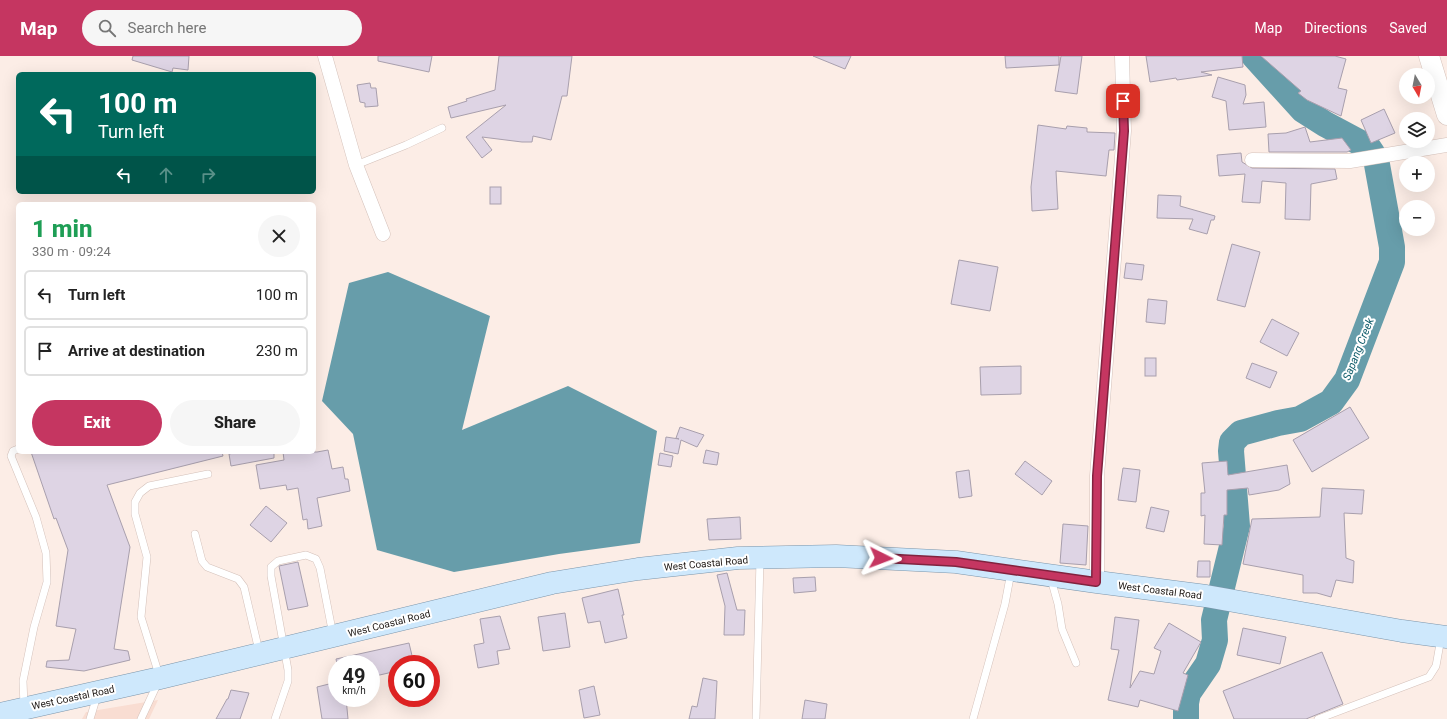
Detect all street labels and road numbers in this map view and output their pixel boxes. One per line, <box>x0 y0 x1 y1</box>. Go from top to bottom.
street label: West Coastal Road <box>664 554 749 573</box>
street label: West Coastal Road <box>1117 580 1202 601</box>
street label: West Coastal Road <box>347 608 431 639</box>
street label: West Coastal Road <box>31 683 115 712</box>

